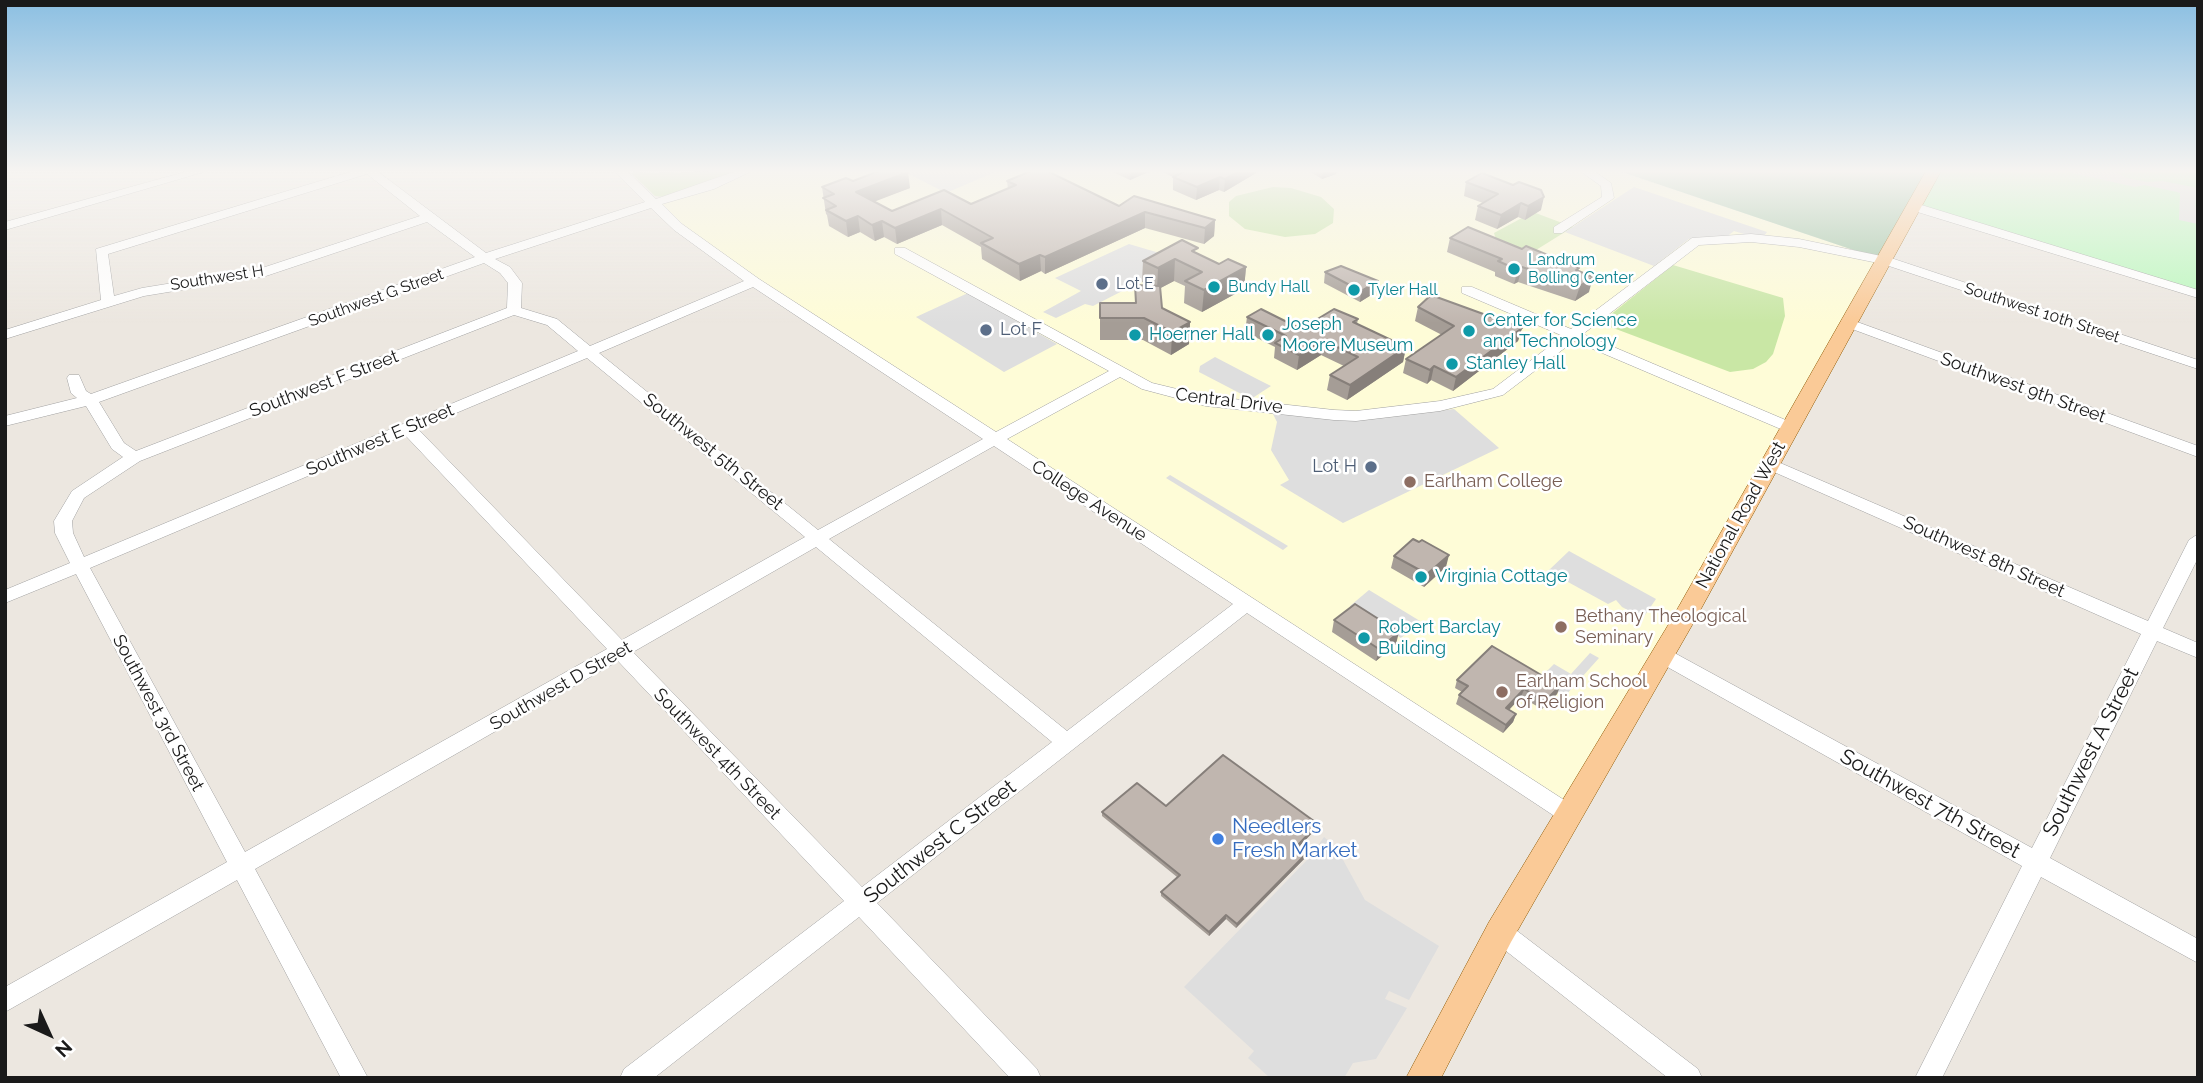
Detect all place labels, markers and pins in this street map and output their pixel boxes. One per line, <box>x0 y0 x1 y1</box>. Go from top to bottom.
place label: Landrum Bolling Center <box>1528 250 1634 288</box>
marker: Landrum Bolling Center <box>1506 261 1522 277</box>
place label: Lot E <box>1116 274 1154 294</box>
marker: Lot E <box>1094 276 1110 292</box>
place label: Bundy Hall <box>1228 277 1309 297</box>
marker: Bundy Hall <box>1206 279 1222 295</box>
place label: Tyler Hall <box>1368 280 1438 300</box>
marker: Tyler Hall <box>1346 282 1362 298</box>
place label: Center for Science and Technology <box>1483 310 1637 352</box>
place label: Joseph Moore Museum <box>1282 314 1413 356</box>
place label: Lot F <box>1000 319 1042 341</box>
marker: Lot F <box>978 322 994 338</box>
marker: Center for Science and Technology <box>1461 323 1477 339</box>
place label: Hoerner Hall <box>1149 324 1254 346</box>
marker: Hoerner Hall <box>1127 327 1143 343</box>
marker: Joseph Moore Museum <box>1260 327 1276 343</box>
place label: Stanley Hall <box>1466 353 1565 375</box>
marker: Stanley Hall <box>1444 356 1460 372</box>
place label: Lot H <box>1312 456 1357 478</box>
marker: Lot H <box>1363 459 1379 475</box>
place label: Earlham College <box>1424 471 1562 493</box>
marker: Earlham College <box>1402 474 1418 490</box>
place label: Virginia Cottage <box>1435 566 1568 588</box>
marker: Virginia Cottage <box>1413 569 1429 585</box>
place label: Bethany Theological Seminary <box>1575 606 1746 648</box>
place label: Robert Barclay Building <box>1378 617 1501 660</box>
marker: Bethany Theological Seminary <box>1553 619 1569 635</box>
marker: Robert Barclay Building <box>1356 630 1372 646</box>
place label: Earlham School of Religion <box>1516 671 1647 714</box>
marker: Earlham School of Religion <box>1494 684 1510 700</box>
place label: Needlers Fresh Market <box>1232 814 1358 864</box>
marker: Needlers Fresh Market <box>1210 831 1226 847</box>

